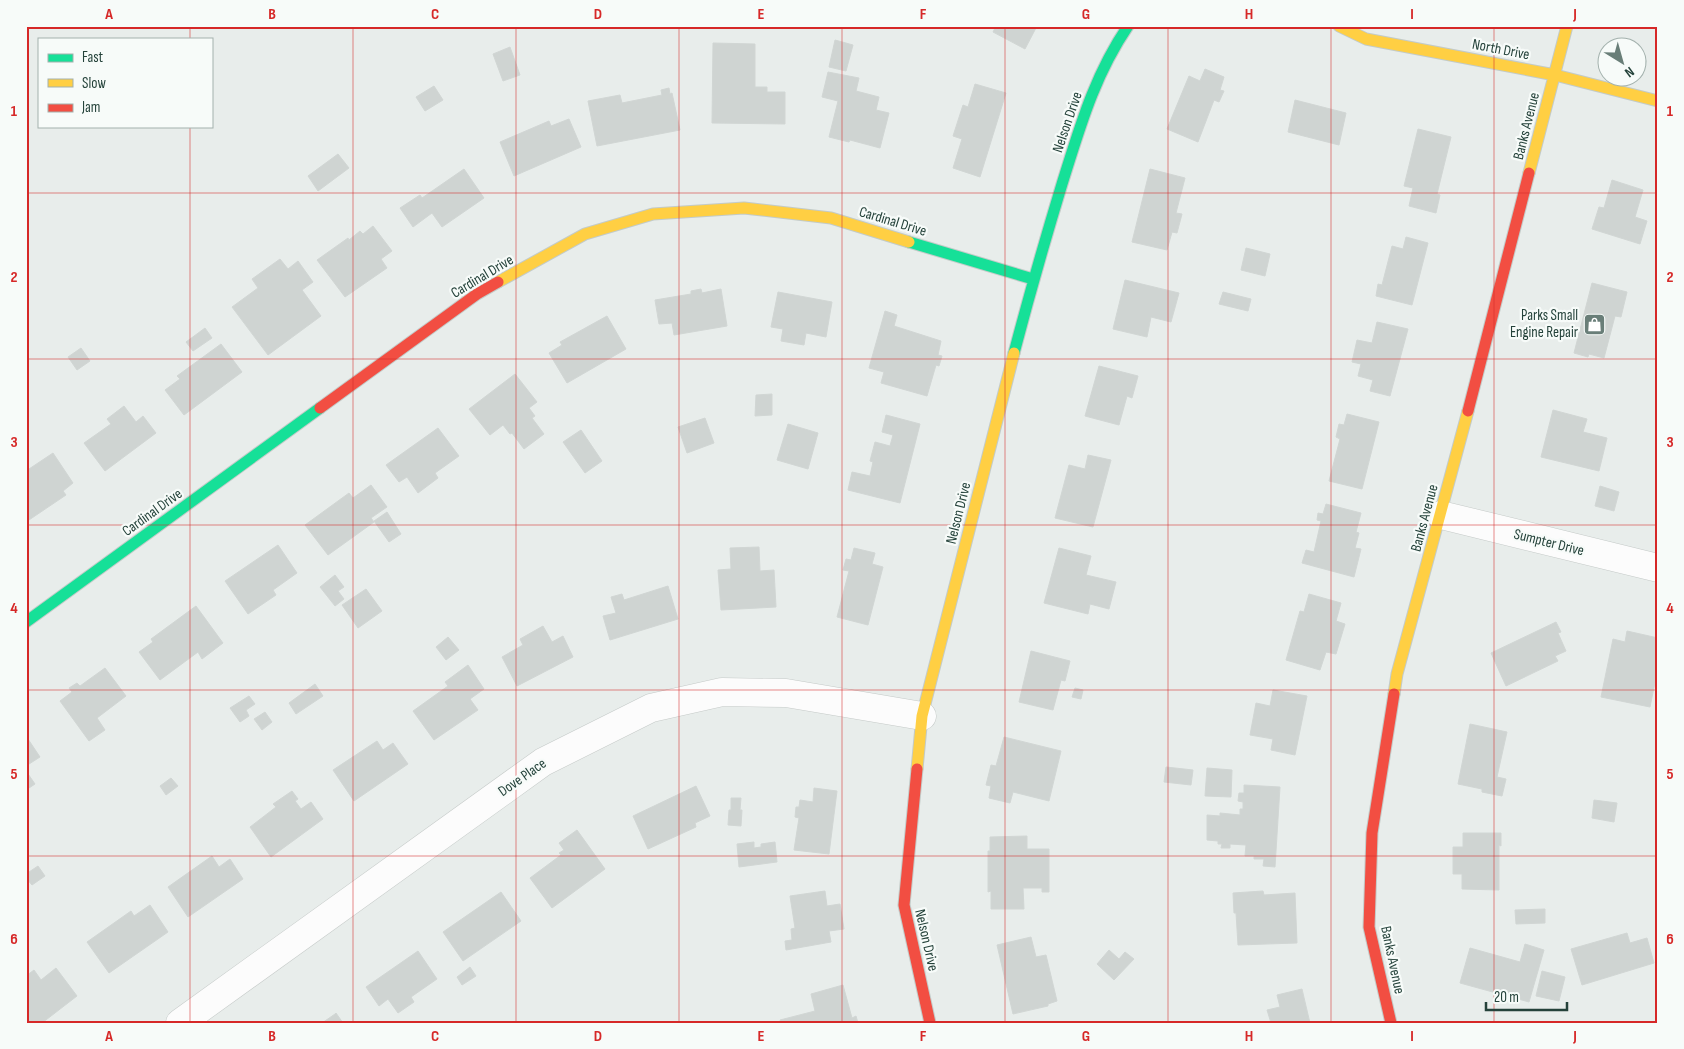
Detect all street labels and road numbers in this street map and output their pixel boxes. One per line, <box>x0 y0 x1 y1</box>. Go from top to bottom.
street label: North Drive <box>1471 35 1531 64</box>
street label: Nelson Drive <box>1048 89 1087 155</box>
street label: Banks Avenue <box>1509 90 1544 162</box>
street label: Cardinal Drive <box>857 202 929 241</box>
street label: Cardinal Drive <box>448 250 517 302</box>
street label: Nelson Drive <box>942 480 975 546</box>
street label: Banks Avenue <box>1406 482 1443 554</box>
street label: Cardinal Drive <box>119 484 186 541</box>
street label: Sumpter Drive <box>1512 525 1586 560</box>
street label: Dove Place <box>495 754 550 801</box>
street label: Nelson Drive <box>910 907 943 973</box>
street label: Banks Avenue <box>1376 924 1409 996</box>

